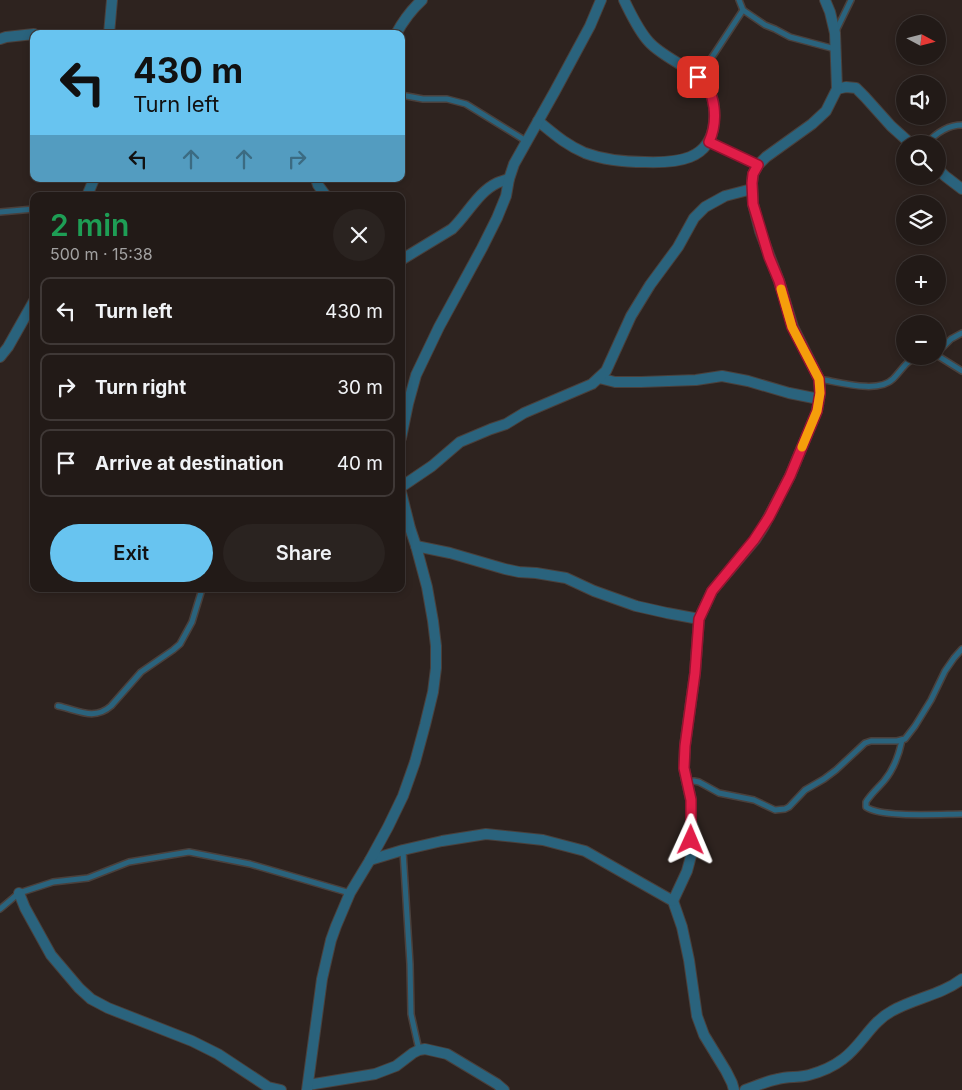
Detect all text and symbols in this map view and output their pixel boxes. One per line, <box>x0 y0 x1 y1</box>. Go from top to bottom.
north arrow <box>896 15 946 65</box>
map controls <box>896 15 946 365</box>
text: 430 m <box>133 49 243 91</box>
icon: left <box>50 50 115 115</box>
pin <box>677 56 719 98</box>
icon: arrive <box>684 63 712 91</box>
button: sound <box>896 75 946 125</box>
text: Turn left <box>133 91 219 117</box>
button: search <box>896 135 946 185</box>
icon: left <box>124 145 152 173</box>
icon: ahead <box>177 145 205 173</box>
icon: ahead <box>230 145 258 173</box>
icon: right <box>283 145 311 173</box>
button: layers <box>896 195 946 245</box>
text: 2 min <box>50 207 129 243</box>
button: close <box>333 209 385 261</box>
text: 500 m · 15:38 <box>50 244 153 264</box>
button: + <box>896 255 946 305</box>
icon: left <box>52 297 80 325</box>
text: Turn left <box>95 300 173 323</box>
text: 430 m <box>325 300 383 323</box>
button: − <box>896 315 946 365</box>
icon: right <box>52 373 80 401</box>
text: Turn right <box>95 376 186 399</box>
text: 30 m <box>337 376 383 399</box>
icon: arrive <box>52 449 80 477</box>
text: Arrive at destination <box>95 452 284 475</box>
text: 40 m <box>337 452 383 475</box>
button: Exit <box>50 524 213 582</box>
button: Share <box>223 524 385 582</box>
position arrow <box>664 813 716 865</box>

